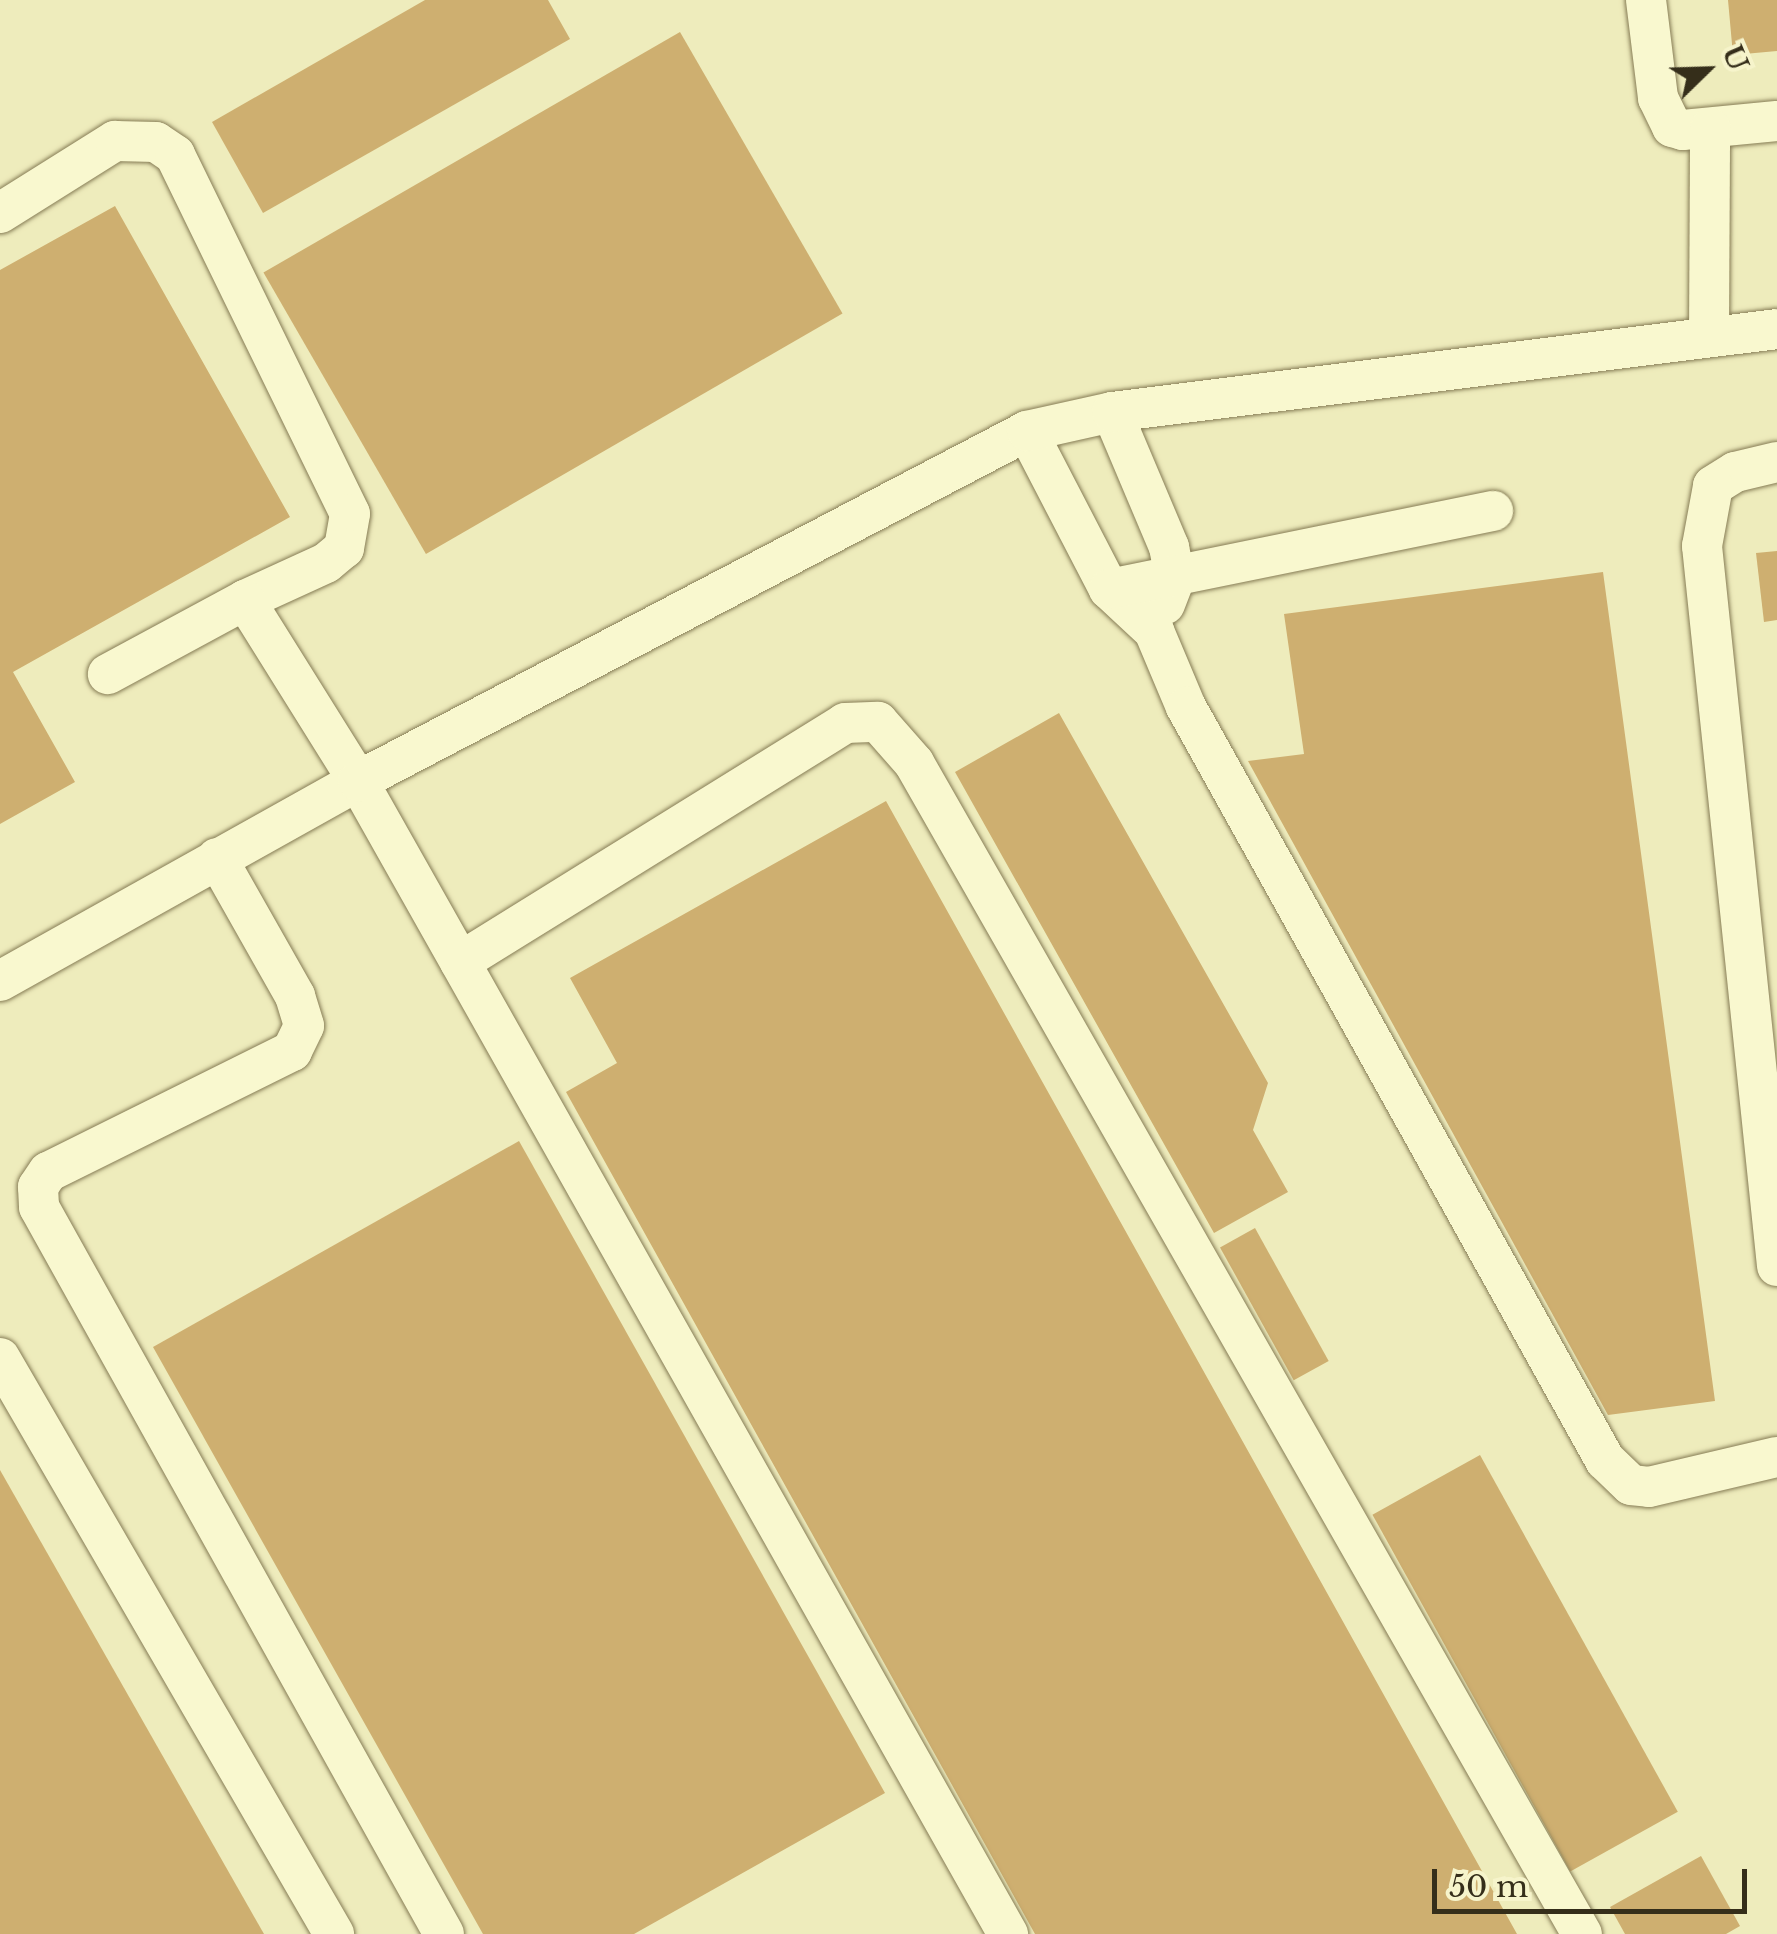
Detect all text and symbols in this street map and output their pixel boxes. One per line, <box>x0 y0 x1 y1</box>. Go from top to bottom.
north arrow <box>1657 20 1757 120</box>
text: U <box>1714 40 1756 76</box>
scale bar <box>1437 1849 1752 1911</box>
text: 50 m <box>1449 1868 1528 1905</box>

